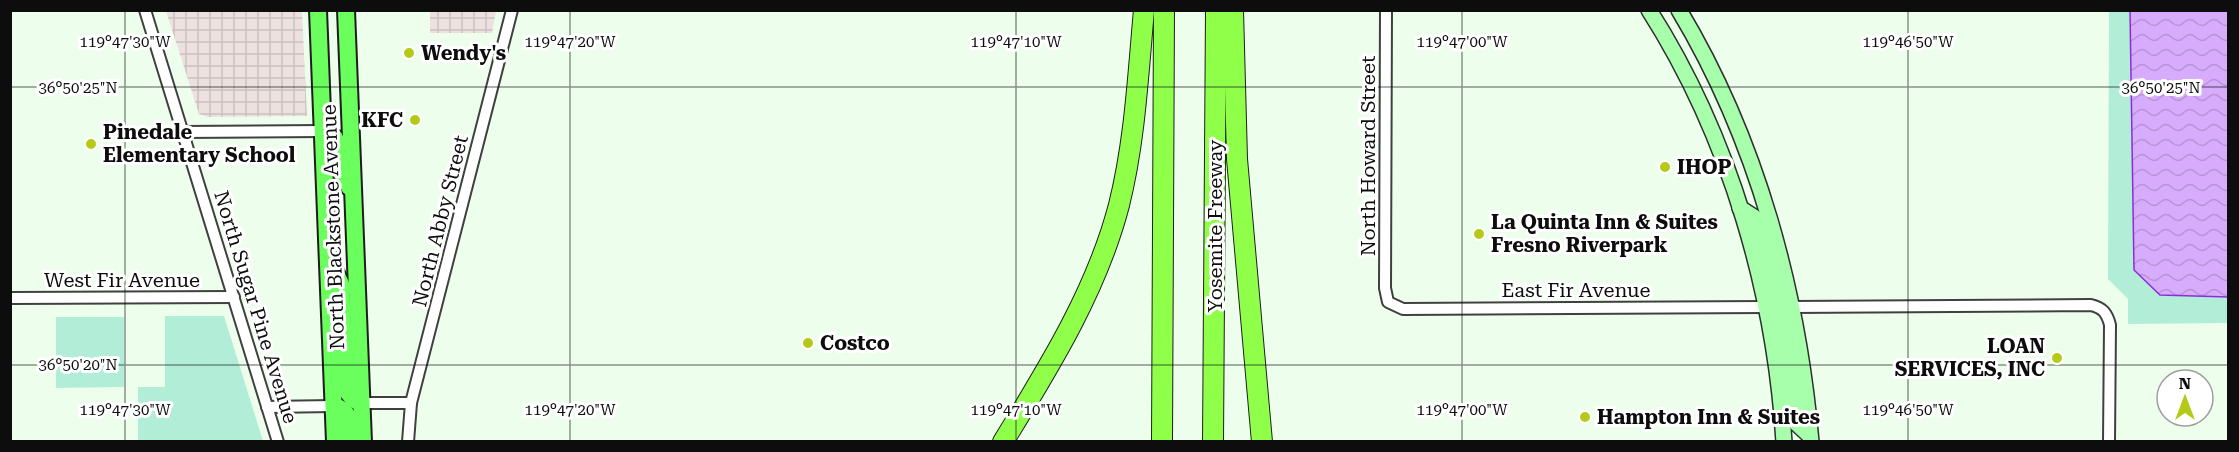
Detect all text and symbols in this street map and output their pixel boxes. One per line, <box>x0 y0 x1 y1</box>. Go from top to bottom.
text: 119°47'30"W <box>80 33 171 51</box>
text: 119°47'20"W <box>525 33 616 51</box>
text: 119°47'10"W <box>971 33 1062 51</box>
text: 119°47'00"W <box>1417 33 1508 51</box>
text: 119°46'50"W <box>1863 33 1954 51</box>
place label: Wendy's <box>421 41 506 65</box>
marker: Wendy's <box>402 46 416 60</box>
street label: North Howard Street <box>1356 55 1380 256</box>
text: 36°50'25"N <box>38 79 118 97</box>
text: 36°50'25"N <box>2121 79 2201 97</box>
street label: North Blackstone Avenue <box>317 104 349 350</box>
place label: KFC <box>361 108 403 132</box>
marker: KFC <box>408 113 422 127</box>
place label: Pinedale Elementary School <box>103 120 296 167</box>
street label: North Abby Street <box>407 132 473 309</box>
marker: Pinedale Elementary School <box>84 137 98 151</box>
street label: Yosemite Freeway <box>1203 139 1227 312</box>
place label: IHOP <box>1677 155 1732 179</box>
marker: IHOP <box>1658 160 1672 174</box>
street label: North Sugar Pine Avenue <box>209 188 303 426</box>
place label: La Quinta Inn & Suites Fresno Riverpark <box>1491 210 1718 257</box>
marker: La Quinta Inn & Suites Fresno Riverpark <box>1472 227 1486 241</box>
street label: West Fir Avenue <box>44 268 200 292</box>
street label: East Fir Avenue <box>1501 278 1651 302</box>
place label: Costco <box>820 331 890 355</box>
place label: LOAN SERVICES, INC <box>1895 334 2045 381</box>
marker: Costco <box>801 336 815 350</box>
marker: LOAN SERVICES, INC <box>2050 351 2064 365</box>
text: 36°50'20"N <box>38 356 118 374</box>
north arrow <box>2155 368 2215 428</box>
text: N <box>2179 374 2191 393</box>
text: 119°47'30"W <box>80 401 171 419</box>
text: 119°47'20"W <box>525 401 616 419</box>
text: 119°47'10"W <box>971 401 1062 419</box>
text: 119°47'00"W <box>1417 401 1508 419</box>
text: 119°46'50"W <box>1863 401 1954 419</box>
place label: Hampton Inn & Suites <box>1597 405 1820 429</box>
marker: Hampton Inn & Suites <box>1578 410 1592 424</box>

